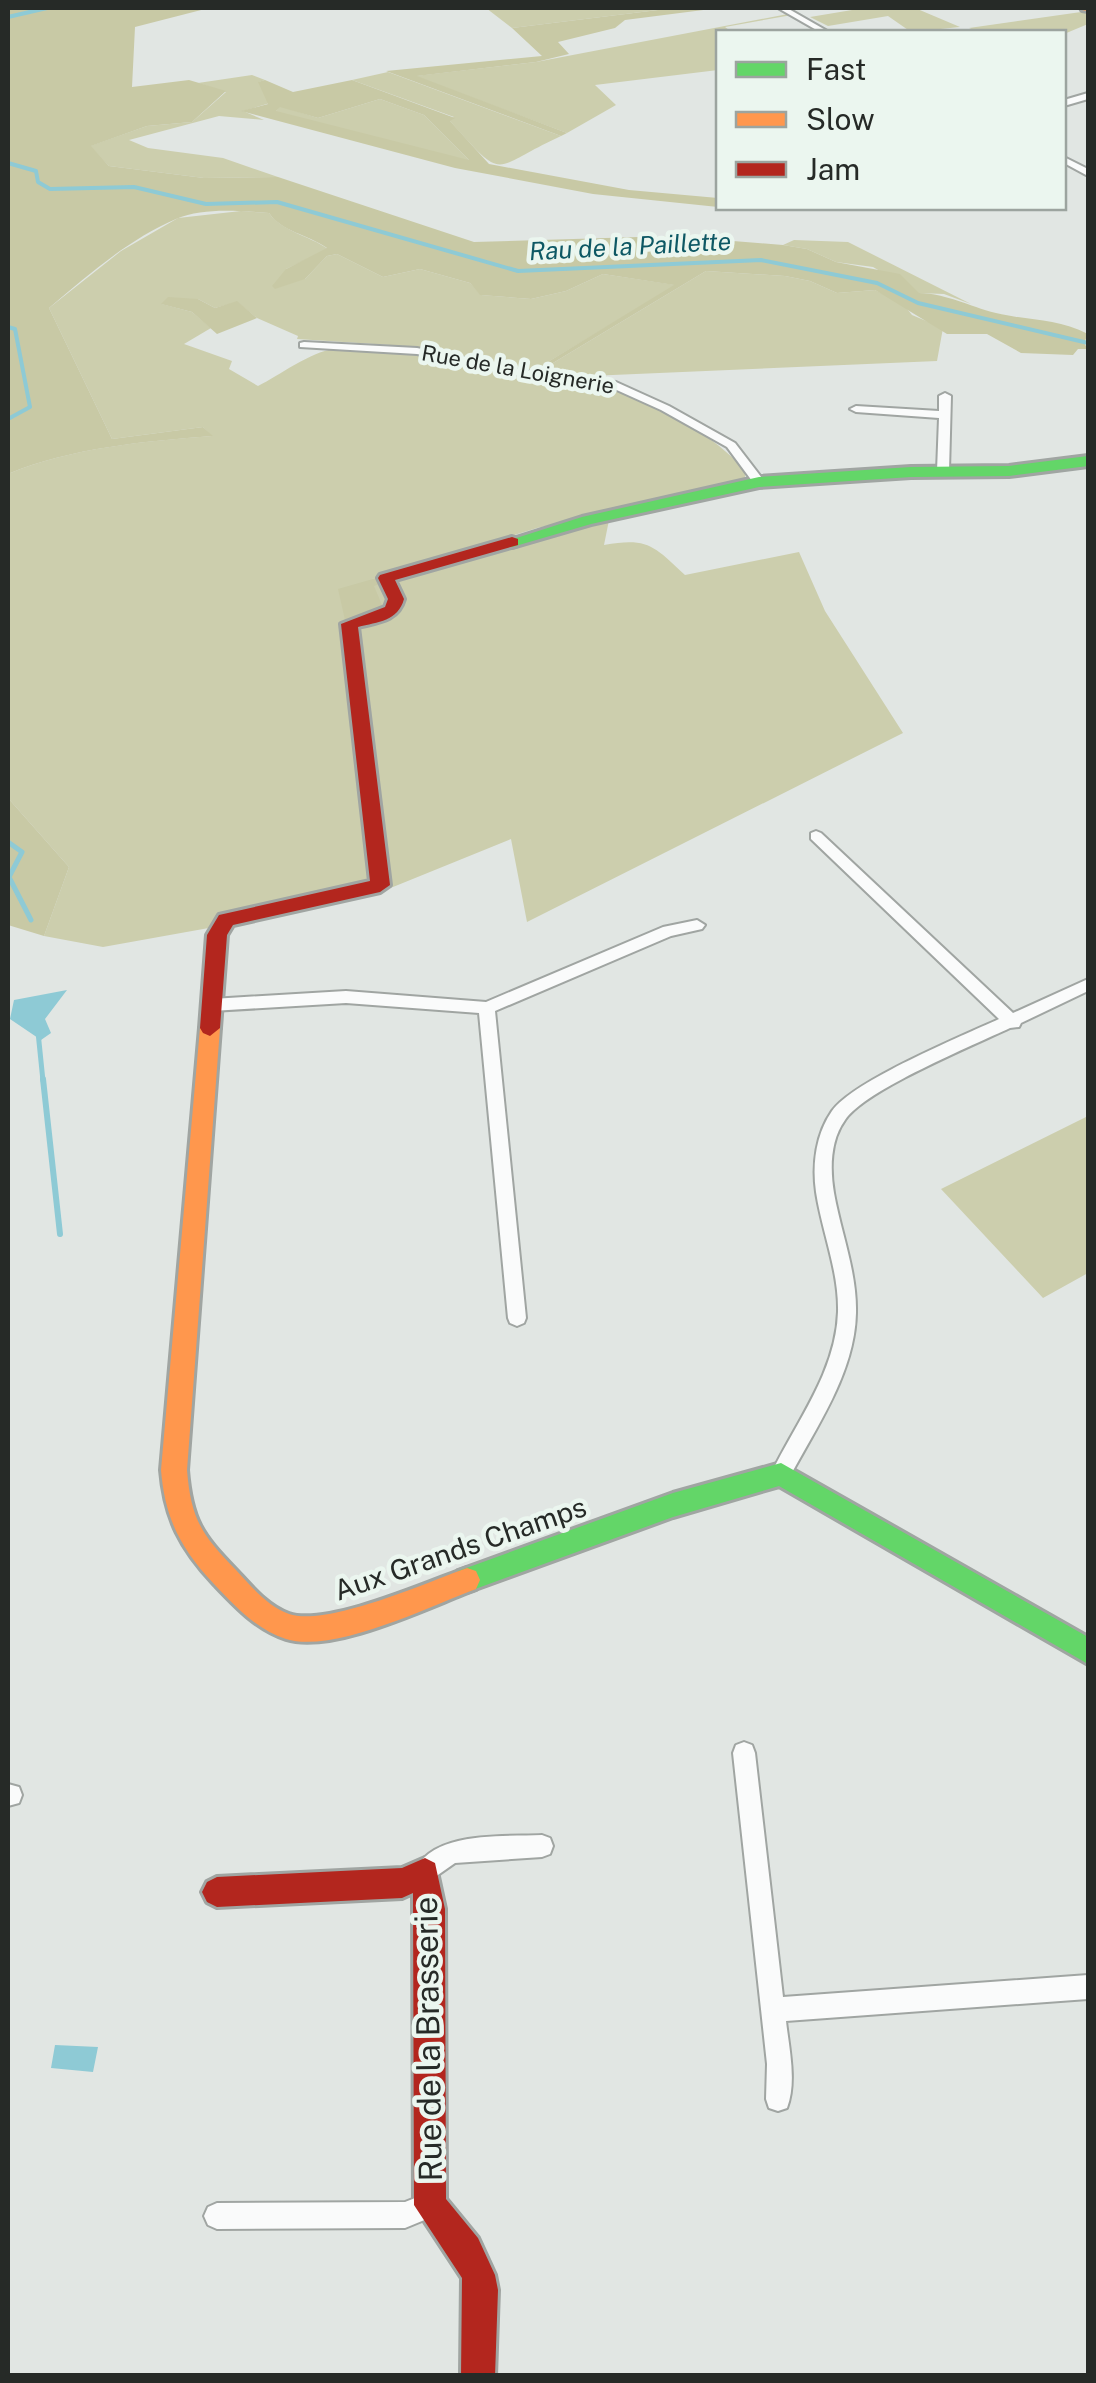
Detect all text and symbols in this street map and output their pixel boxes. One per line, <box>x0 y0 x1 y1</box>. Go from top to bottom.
legend <box>716 30 1066 210</box>
text: Fast <box>806 51 866 87</box>
text: Slow <box>806 101 875 137</box>
text: Jam <box>806 151 860 187</box>
water label: Rau de la Paillette <box>528 226 732 266</box>
street label: Rue de la Loignerie <box>420 339 616 399</box>
street label: Aux Grands Champs <box>330 1489 590 1607</box>
street label: Rue de la Brasserie <box>407 1896 449 2182</box>

